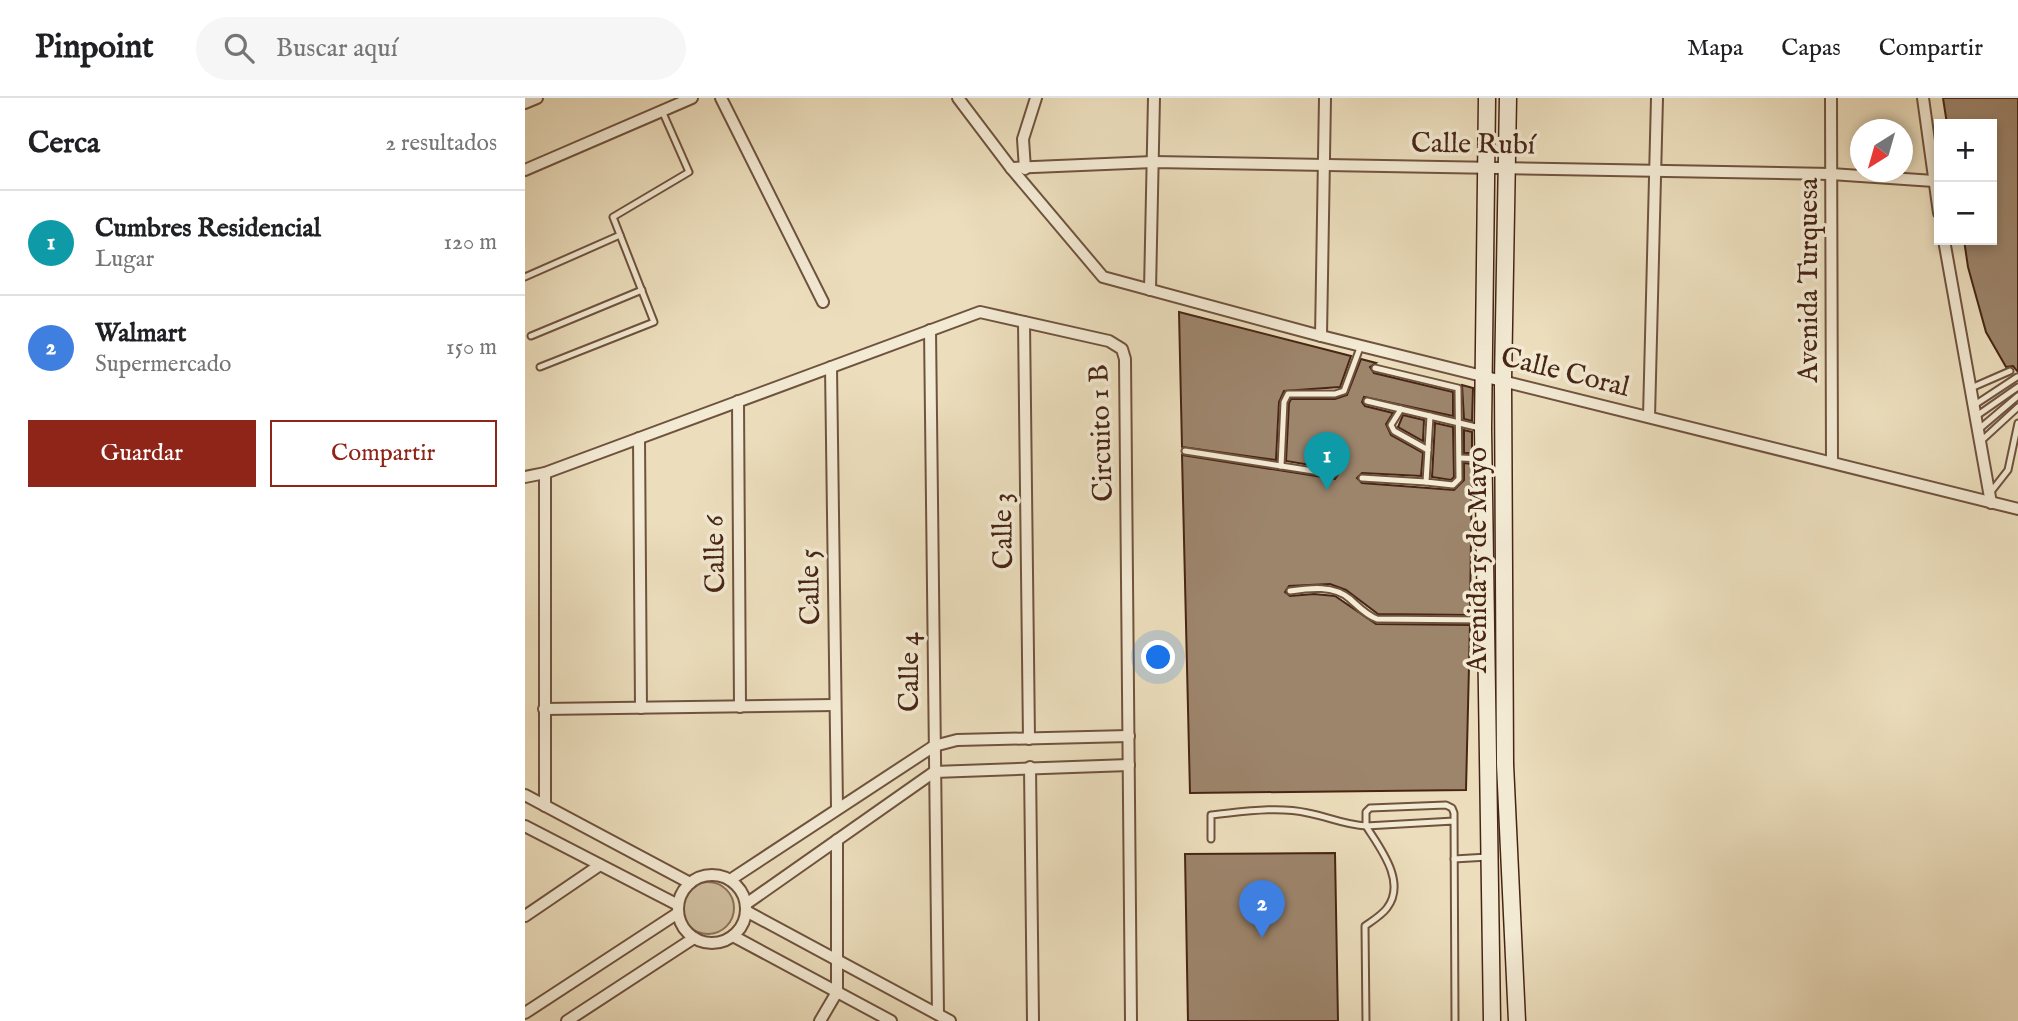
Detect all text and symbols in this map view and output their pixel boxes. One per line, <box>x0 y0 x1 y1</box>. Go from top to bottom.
search box <box>196 17 686 80</box>
text: Pinpoint <box>35 27 154 69</box>
icon: search <box>220 29 258 67</box>
text: Buscar aquí <box>276 32 398 65</box>
text: Mapa <box>1687 33 1743 64</box>
text: Capas <box>1781 33 1841 64</box>
text: Compartir <box>1879 33 1983 64</box>
north arrow <box>1850 119 1913 182</box>
map controls <box>1934 119 1997 245</box>
button: + <box>1934 119 1997 182</box>
text: Cerca <box>28 125 100 163</box>
street label: Calle Rubí <box>1411 126 1537 164</box>
text: 2 resultados <box>385 129 497 158</box>
street label: Avenida Turquesa <box>1792 177 1827 383</box>
button: − <box>1934 182 1997 245</box>
text: Cumbres Residencial <box>95 212 321 245</box>
text: 1 <box>47 228 55 257</box>
text: 120 m <box>444 228 497 257</box>
text: Lugar <box>95 245 154 274</box>
text: Walmart <box>95 317 186 350</box>
text: 2 <box>46 333 56 362</box>
text: 150 m <box>446 333 497 362</box>
street label: Calle Coral <box>1497 340 1633 406</box>
text: Supermercado <box>95 350 231 379</box>
street label: Circuito 1 B <box>1082 364 1122 502</box>
button: Guardar <box>28 420 256 487</box>
button: Compartir <box>270 420 497 487</box>
pin: 1 <box>1304 432 1350 490</box>
street label: Avenida 15 de Mayo <box>1461 447 1496 674</box>
street label: Calle 3 <box>986 492 1022 570</box>
street label: Calle 6 <box>698 513 734 593</box>
street label: Calle 5 <box>793 548 829 626</box>
street label: Calle 4 <box>893 632 928 712</box>
your location <box>1141 640 1175 674</box>
pin: 2 <box>1239 880 1285 938</box>

